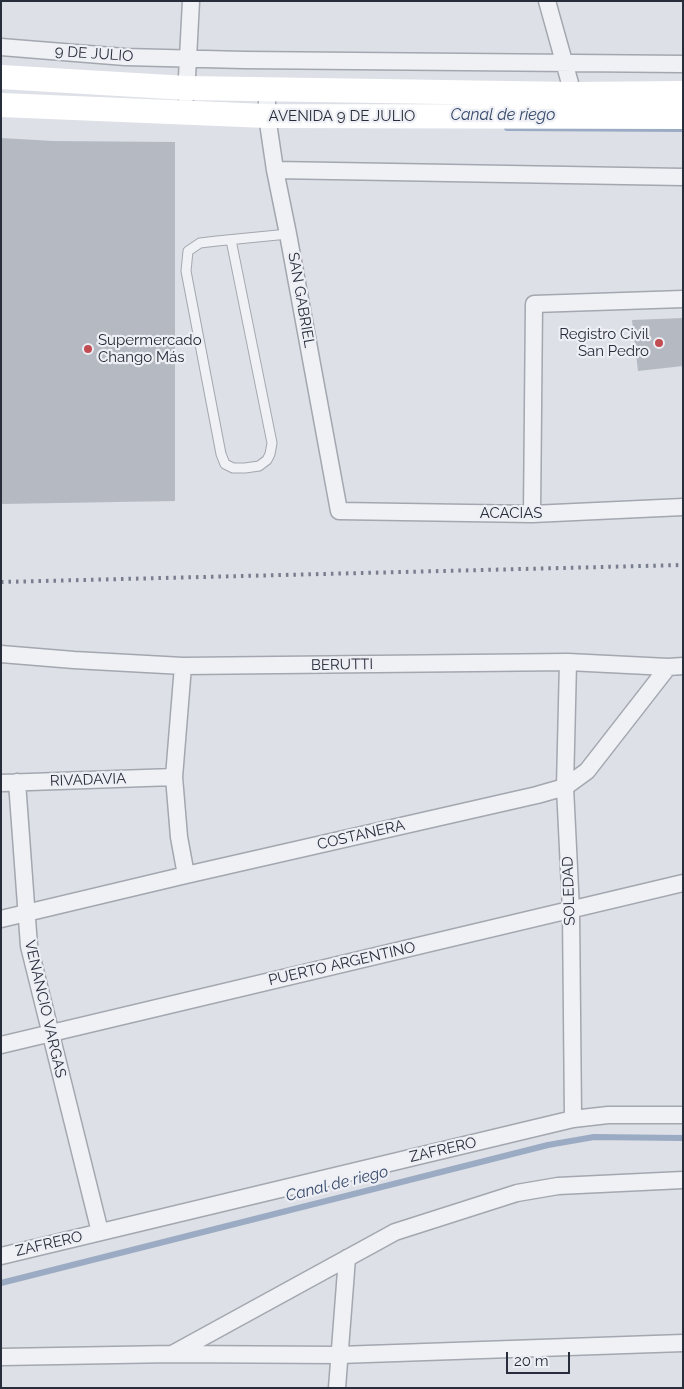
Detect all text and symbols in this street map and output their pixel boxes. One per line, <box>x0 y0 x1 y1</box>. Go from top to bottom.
street label: 9 DE JULIO <box>54 42 134 66</box>
water label: Canal de riego <box>451 105 555 125</box>
street label: AVENIDA 9 DE JULIO <box>269 107 415 125</box>
street label: SAN GABRIEL <box>284 251 318 349</box>
place label: Registro Civil San Pedro <box>559 325 649 360</box>
place label: Supermercado Chango Más <box>98 331 202 366</box>
marker: Registro Civil San Pedro <box>653 337 665 349</box>
marker: Supermercado Chango Más <box>82 343 94 355</box>
street label: ACACIAS <box>480 504 542 522</box>
street label: BERUTTI <box>311 655 373 675</box>
street label: RIVADAVIA <box>49 770 127 790</box>
street label: COSTANERA <box>315 816 407 854</box>
street label: SOLEDAD <box>559 856 579 926</box>
street label: VENANCIO VARGAS <box>20 938 70 1080</box>
street label: PUERTO ARGENTINO <box>267 938 417 990</box>
street label: ZAFRERO <box>408 1134 478 1166</box>
water label: Canal de riego <box>284 1162 390 1206</box>
street label: ZAFRERO <box>14 1228 84 1260</box>
scale bar <box>509 1342 573 1374</box>
text: 20 m <box>514 1352 549 1370</box>

